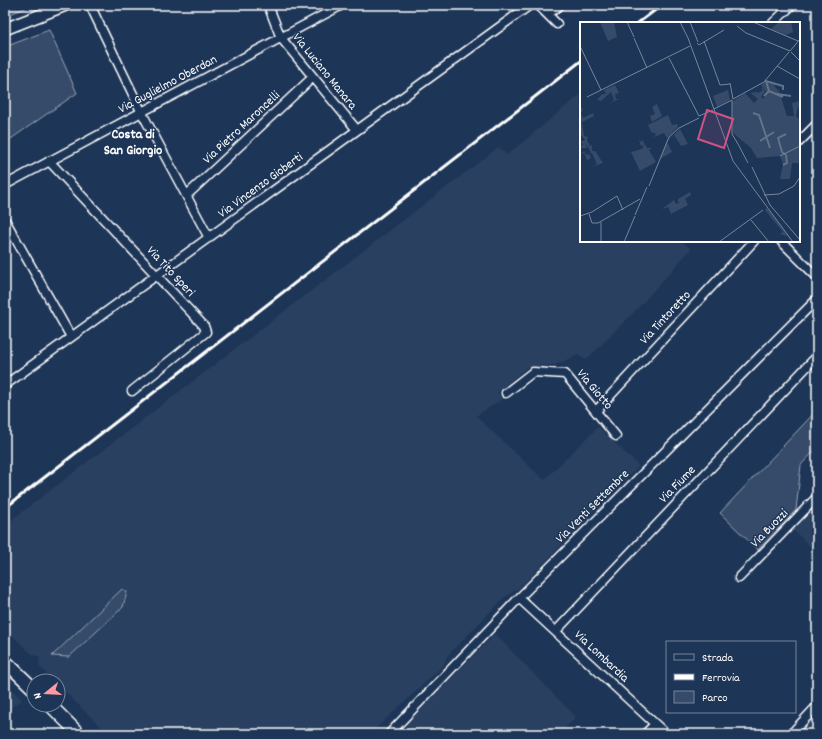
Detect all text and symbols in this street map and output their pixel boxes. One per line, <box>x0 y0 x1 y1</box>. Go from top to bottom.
inset map <box>580 22 800 242</box>
street label: Via Luciano Manara <box>287 30 361 115</box>
street label: Via Guglielmo Oberdan <box>115 51 221 119</box>
street label: Via Pietro Maroncelli <box>199 87 285 169</box>
district label: Costa di San Giorgio <box>104 125 162 161</box>
street label: Via Vincenzo Gioberti <box>215 148 308 223</box>
street label: Via Tito Speri <box>141 242 199 302</box>
street label: Via Tintoretto <box>636 287 696 349</box>
street label: Via Giotto <box>571 366 617 415</box>
street label: Via Fiume <box>655 462 701 508</box>
street label: Via Venti Settembre <box>552 466 634 548</box>
street label: Via Buozzi <box>747 505 794 553</box>
street label: Via Lombardia <box>569 627 633 688</box>
legend <box>666 641 796 713</box>
text: Strada <box>702 650 733 667</box>
text: Ferrovia <box>702 670 740 687</box>
north arrow <box>26 673 66 713</box>
text: N <box>30 690 47 701</box>
text: Parco <box>702 690 728 707</box>

